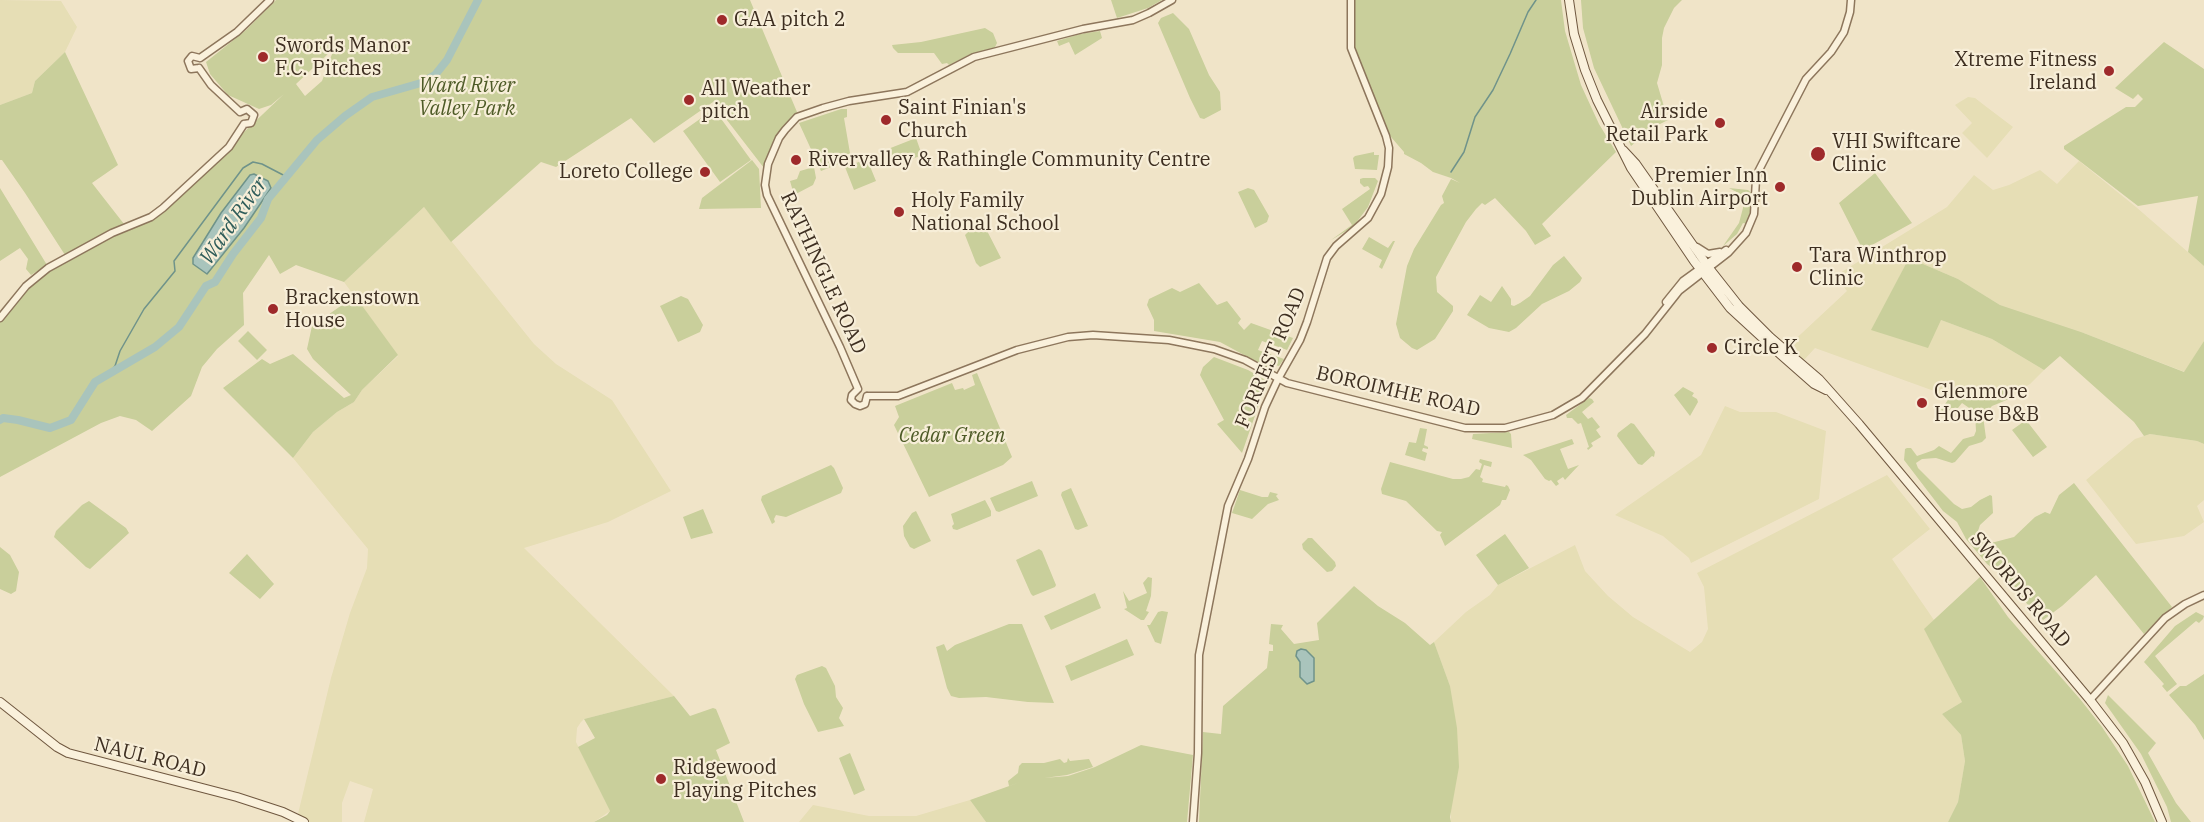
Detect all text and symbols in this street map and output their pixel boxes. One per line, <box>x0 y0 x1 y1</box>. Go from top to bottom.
place label: GAA pitch 2 <box>734 8 846 32</box>
marker: GAA pitch 2 <box>715 13 729 27</box>
place label: Swords Manor F.C. Pitches <box>275 34 410 81</box>
place label: Xtreme Fitness Ireland <box>1954 48 2097 95</box>
marker: Swords Manor F.C. Pitches <box>256 50 270 64</box>
marker: Xtreme Fitness Ireland <box>2102 64 2116 78</box>
park label: Ward River Valley Park <box>418 74 516 121</box>
place label: All Weather pitch <box>701 77 810 124</box>
marker: All Weather pitch <box>682 93 696 107</box>
place label: Saint Finian's Church <box>898 96 1026 143</box>
place label: Airside Retail Park <box>1606 100 1708 147</box>
marker: Saint Finian's Church <box>879 113 893 127</box>
marker: Airside Retail Park <box>1713 116 1727 130</box>
place label: VHI Swiftcare Clinic <box>1832 130 1961 177</box>
marker: VHI Swiftcare Clinic <box>1809 145 1827 163</box>
place label: Rivervalley & Rathingle Community Centre <box>808 148 1210 172</box>
marker: Rivervalley & Rathingle Community Centre <box>789 153 803 167</box>
place label: Loreto College <box>559 160 693 184</box>
place label: Premier Inn Dublin Airport <box>1631 164 1768 211</box>
marker: Loreto College <box>698 165 712 179</box>
water label: Ward River <box>195 172 273 270</box>
marker: Premier Inn Dublin Airport <box>1773 180 1787 194</box>
street label: RATHINGLE ROAD <box>775 188 871 358</box>
place label: Holy Family National School <box>911 189 1059 236</box>
marker: Holy Family National School <box>892 205 906 219</box>
place label: Tara Winthrop Clinic <box>1809 244 1947 291</box>
marker: Tara Winthrop Clinic <box>1790 260 1804 274</box>
street label: FORREST ROAD <box>1231 284 1311 432</box>
place label: Brackenstown House <box>285 286 420 333</box>
marker: Brackenstown House <box>266 302 280 316</box>
place label: Circle K <box>1724 336 1798 360</box>
marker: Circle K <box>1705 341 1719 355</box>
street label: BOROIMHE ROAD <box>1314 361 1482 423</box>
place label: Glenmore House B&B <box>1934 380 2039 427</box>
marker: Glenmore House B&B <box>1915 396 1929 410</box>
park label: Cedar Green <box>899 424 1005 448</box>
street label: SWORDS ROAD <box>1965 527 2075 653</box>
street label: NAUL ROAD <box>91 732 209 784</box>
place label: Ridgewood Playing Pitches <box>673 756 817 803</box>
marker: Ridgewood Playing Pitches <box>654 772 668 786</box>

